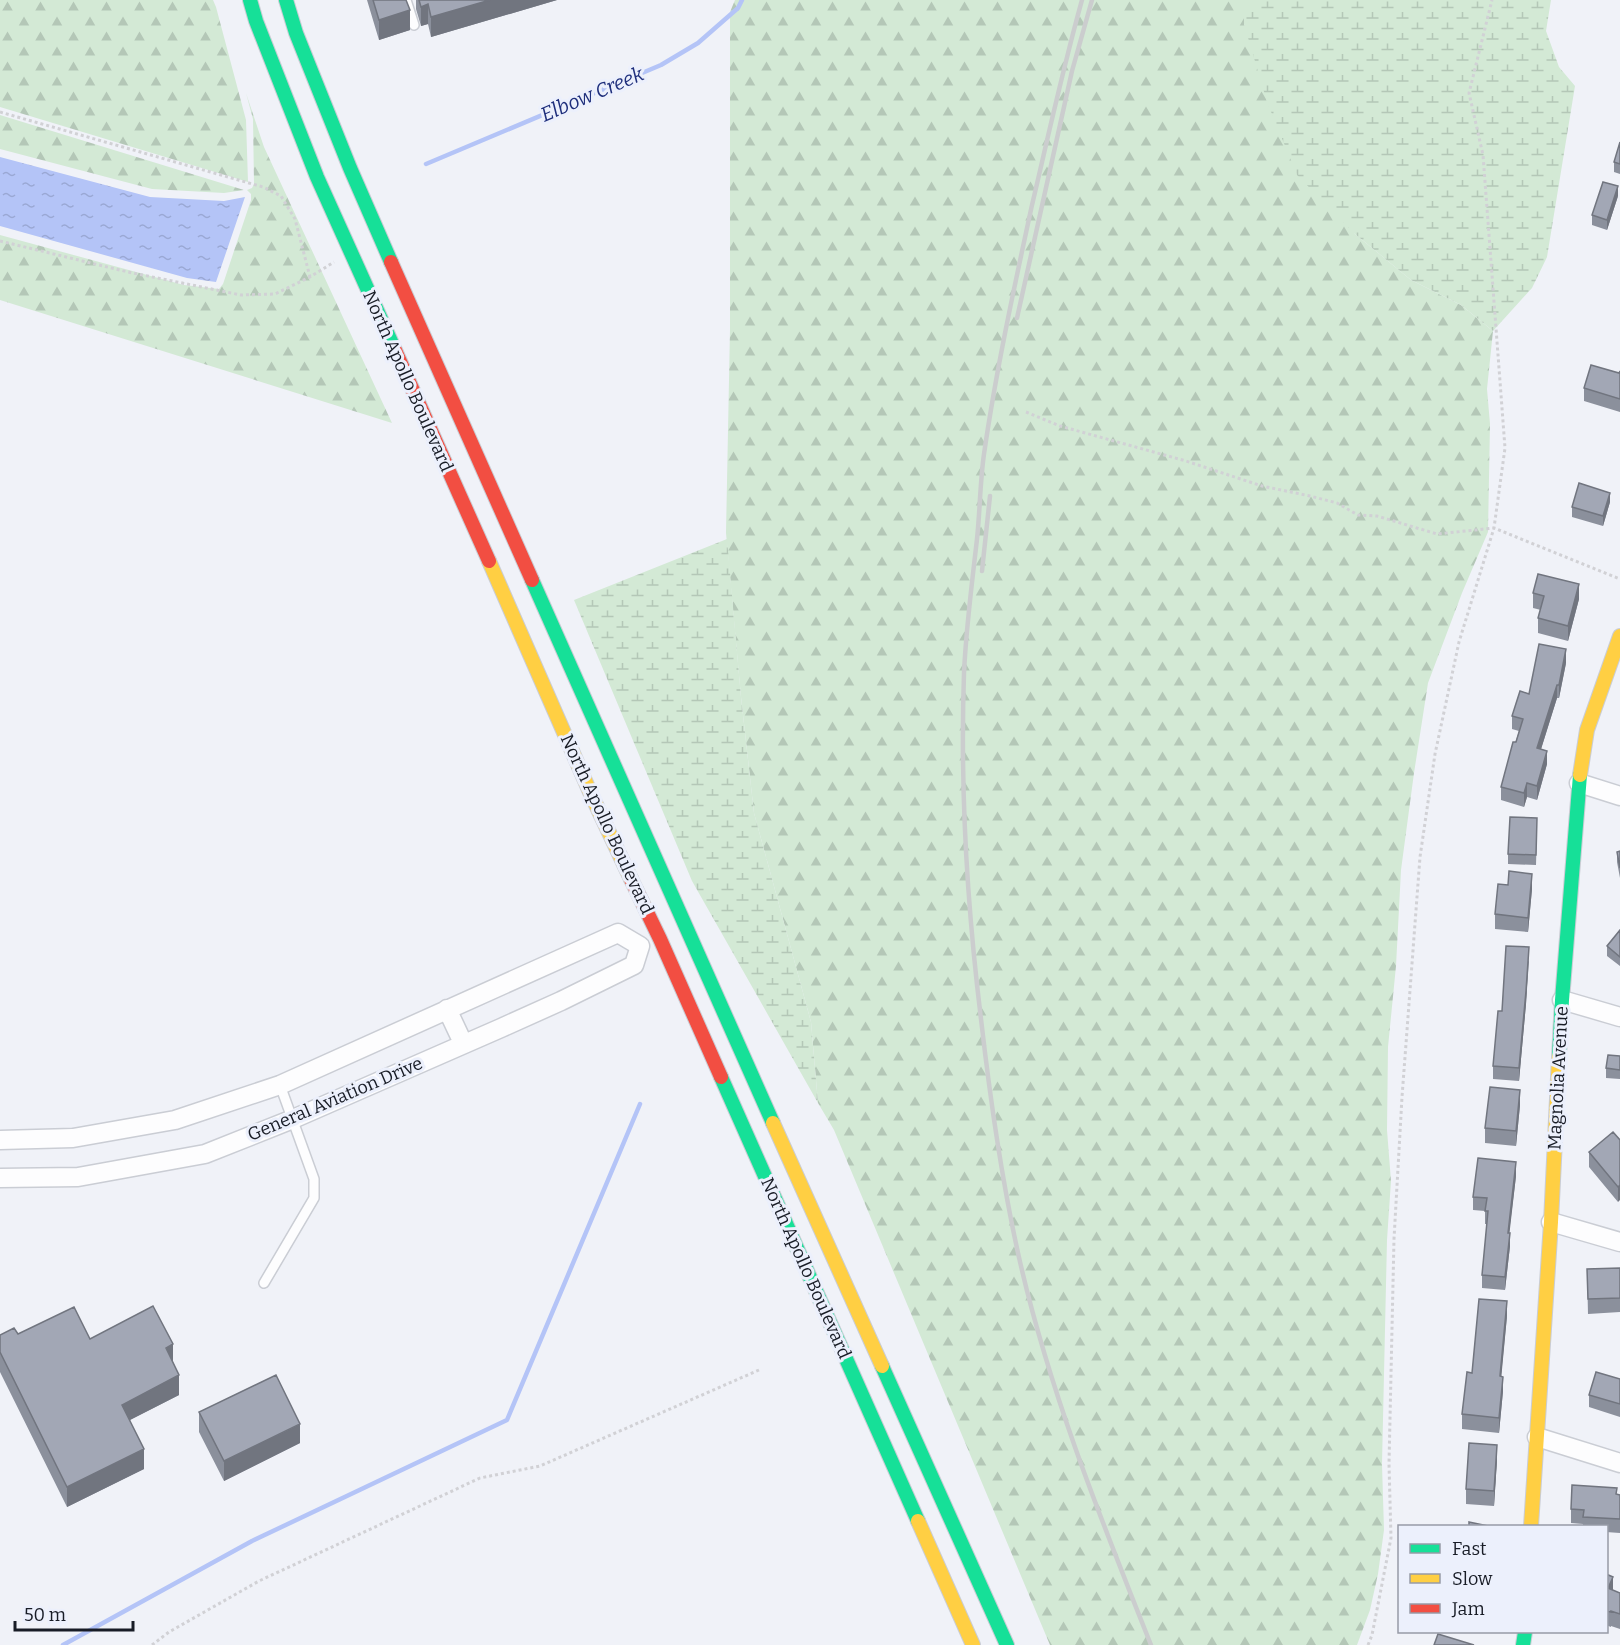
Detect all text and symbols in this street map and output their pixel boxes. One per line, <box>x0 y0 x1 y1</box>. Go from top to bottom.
water label: Elbow Creek <box>537 61 647 127</box>
street label: North Apollo Boulevard <box>358 287 458 475</box>
street label: North Apollo Boulevard <box>556 731 659 918</box>
street label: Magnolia Avenue <box>1543 1005 1573 1151</box>
street label: General Aviation Drive <box>244 1052 426 1146</box>
street label: North Apollo Boulevard <box>756 1174 856 1362</box>
legend <box>1398 1525 1608 1633</box>
text: Fast <box>1452 1538 1487 1560</box>
text: Slow <box>1452 1568 1493 1590</box>
scale bar <box>15 1594 134 1632</box>
text: Jam <box>1451 1598 1485 1620</box>
text: 50 m <box>24 1604 66 1626</box>

